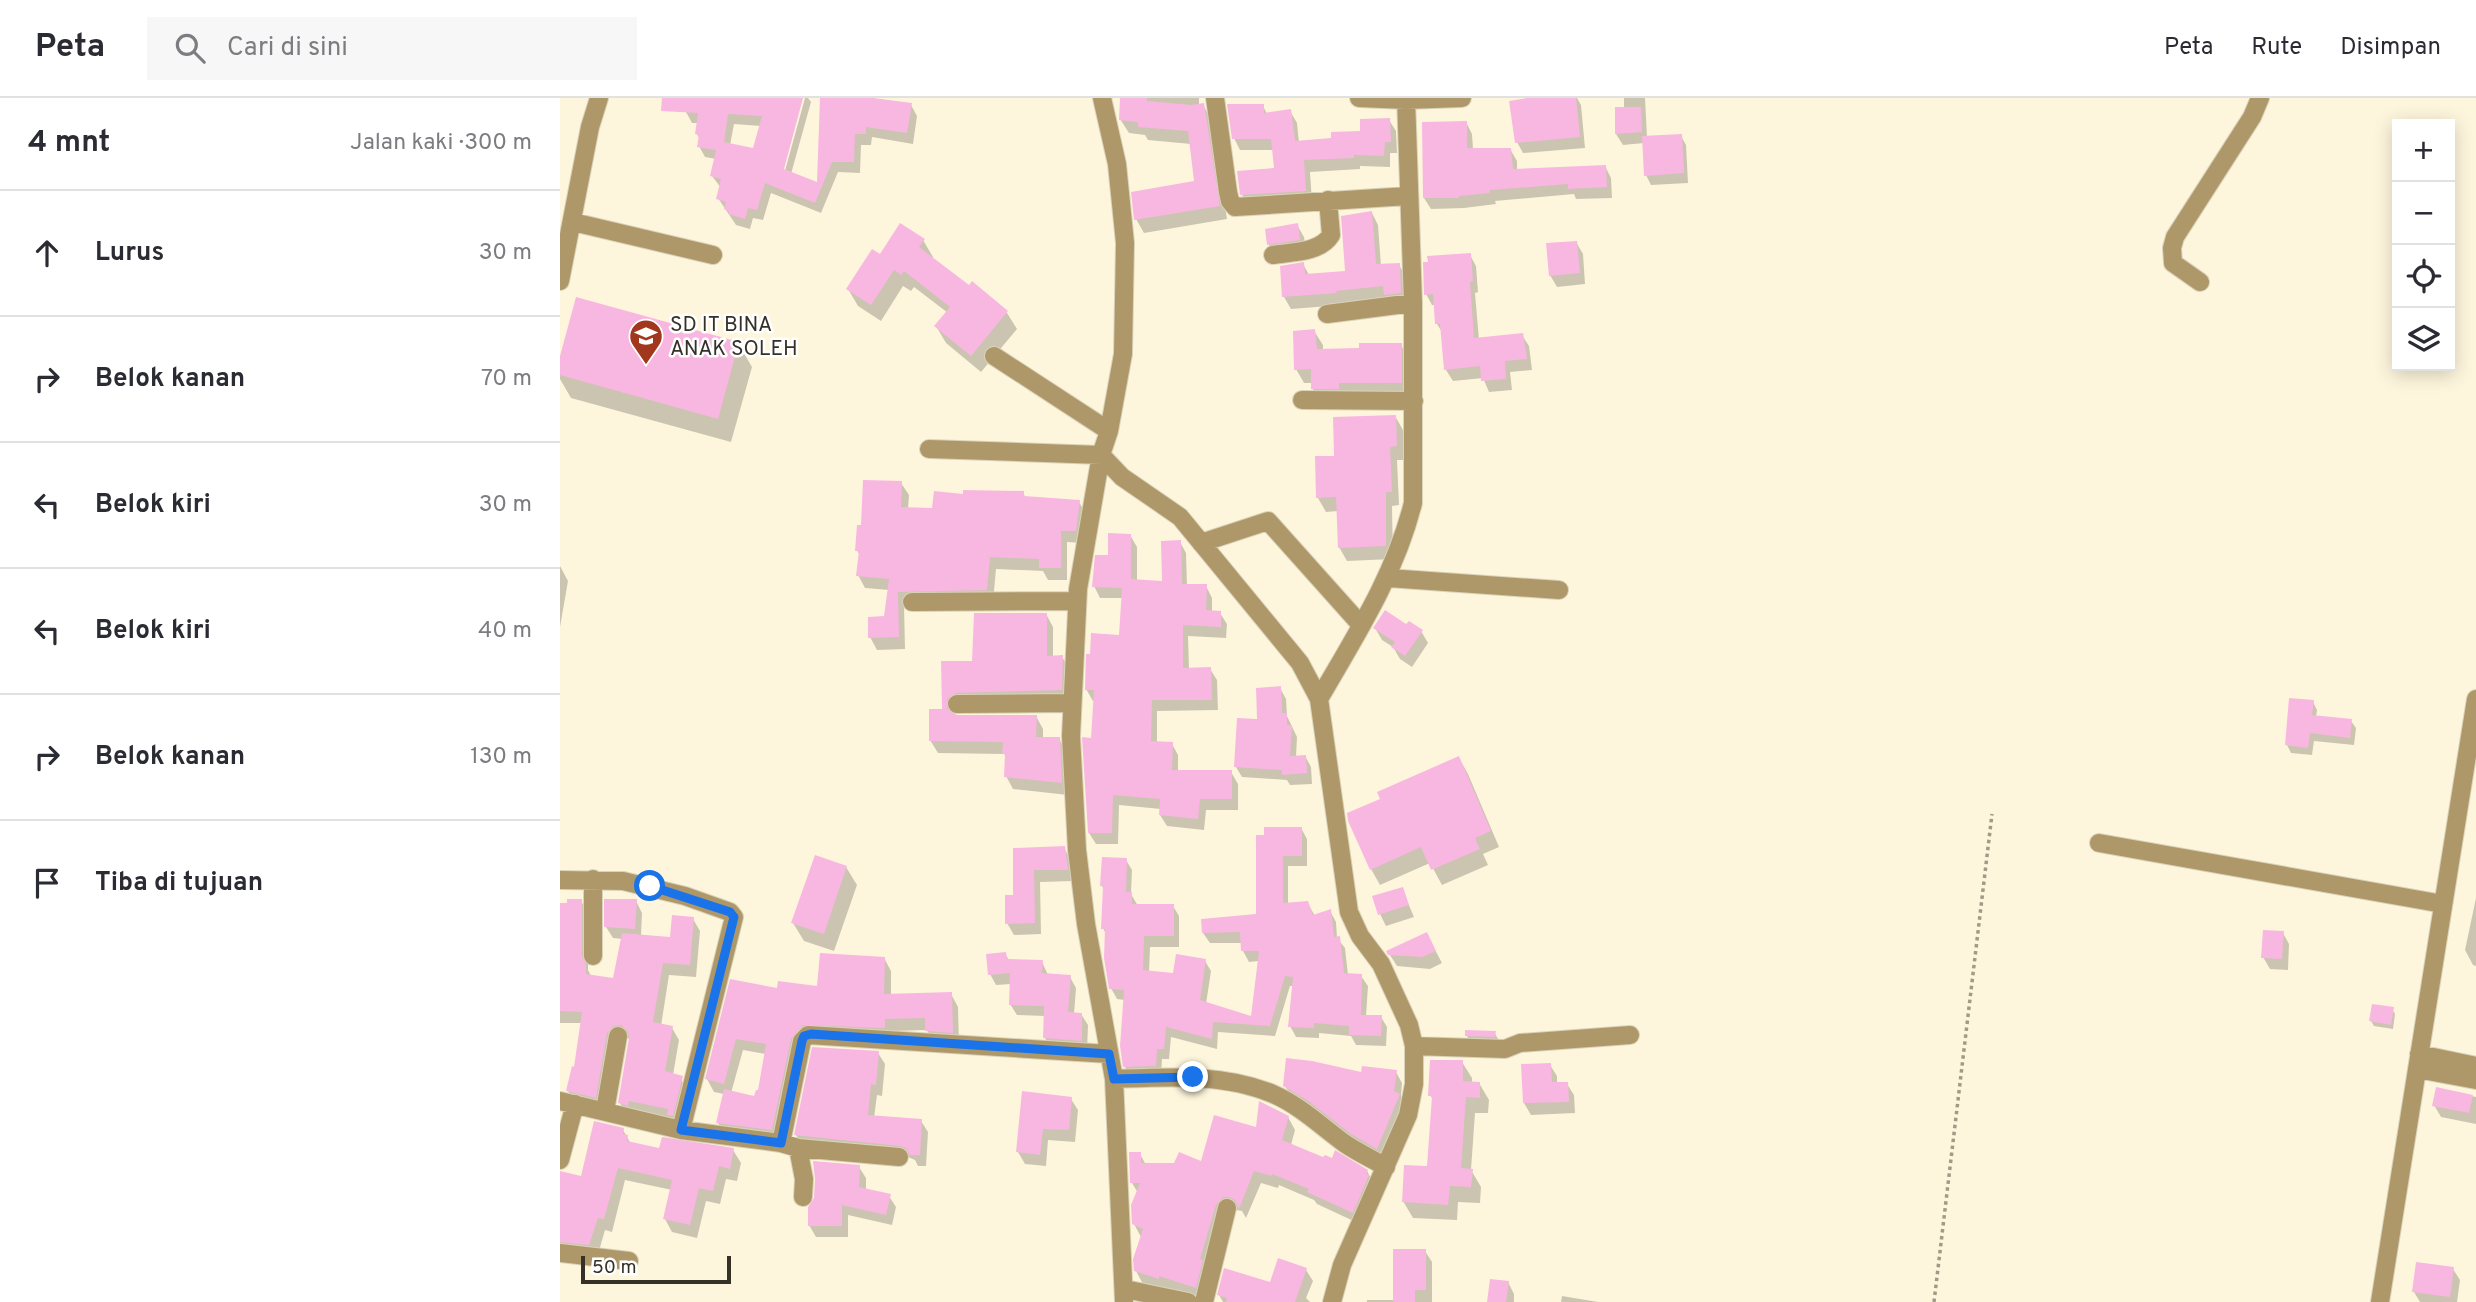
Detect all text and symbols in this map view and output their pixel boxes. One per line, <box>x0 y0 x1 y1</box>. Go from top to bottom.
search box <box>147 17 637 80</box>
text: Peta <box>35 27 105 69</box>
icon: search <box>171 29 209 67</box>
text: Cari di sini <box>227 32 348 65</box>
text: Peta <box>2164 33 2213 63</box>
text: Rute <box>2251 33 2302 63</box>
text: Disimpan <box>2340 33 2441 63</box>
map controls <box>2392 119 2455 371</box>
button: + <box>2392 119 2455 182</box>
text: 4 mnt <box>28 125 110 162</box>
text: Jalan kaki · 300 m <box>350 129 532 158</box>
button: − <box>2392 182 2455 245</box>
icon: ahead <box>28 234 66 272</box>
text: Lurus <box>95 237 164 270</box>
text: 30 m <box>479 239 532 268</box>
button: locate <box>2392 245 2455 308</box>
button: layers <box>2392 308 2455 371</box>
place label: SD IT BINA ANAK SOLEH <box>670 312 798 363</box>
school or university icon: SD IT BINA ANAK SOLEH <box>627 317 665 366</box>
icon: right <box>28 360 66 398</box>
text: Belok kanan <box>95 363 245 396</box>
text: 70 m <box>481 365 532 394</box>
icon: left <box>28 486 66 524</box>
text: Belok kiri <box>95 489 211 522</box>
text: 30 m <box>479 491 532 520</box>
icon: left <box>28 612 66 650</box>
text: Belok kiri <box>95 615 211 648</box>
text: 40 m <box>478 617 532 646</box>
icon: right <box>28 738 66 776</box>
text: Belok kanan <box>95 741 245 774</box>
text: 130 m <box>470 743 532 772</box>
icon: arrive <box>28 864 66 902</box>
text: Tiba di tujuan <box>95 867 263 900</box>
route start <box>634 870 665 901</box>
route end <box>1177 1061 1208 1092</box>
scale bar <box>581 1253 732 1285</box>
text: 50 m <box>592 1256 637 1280</box>

